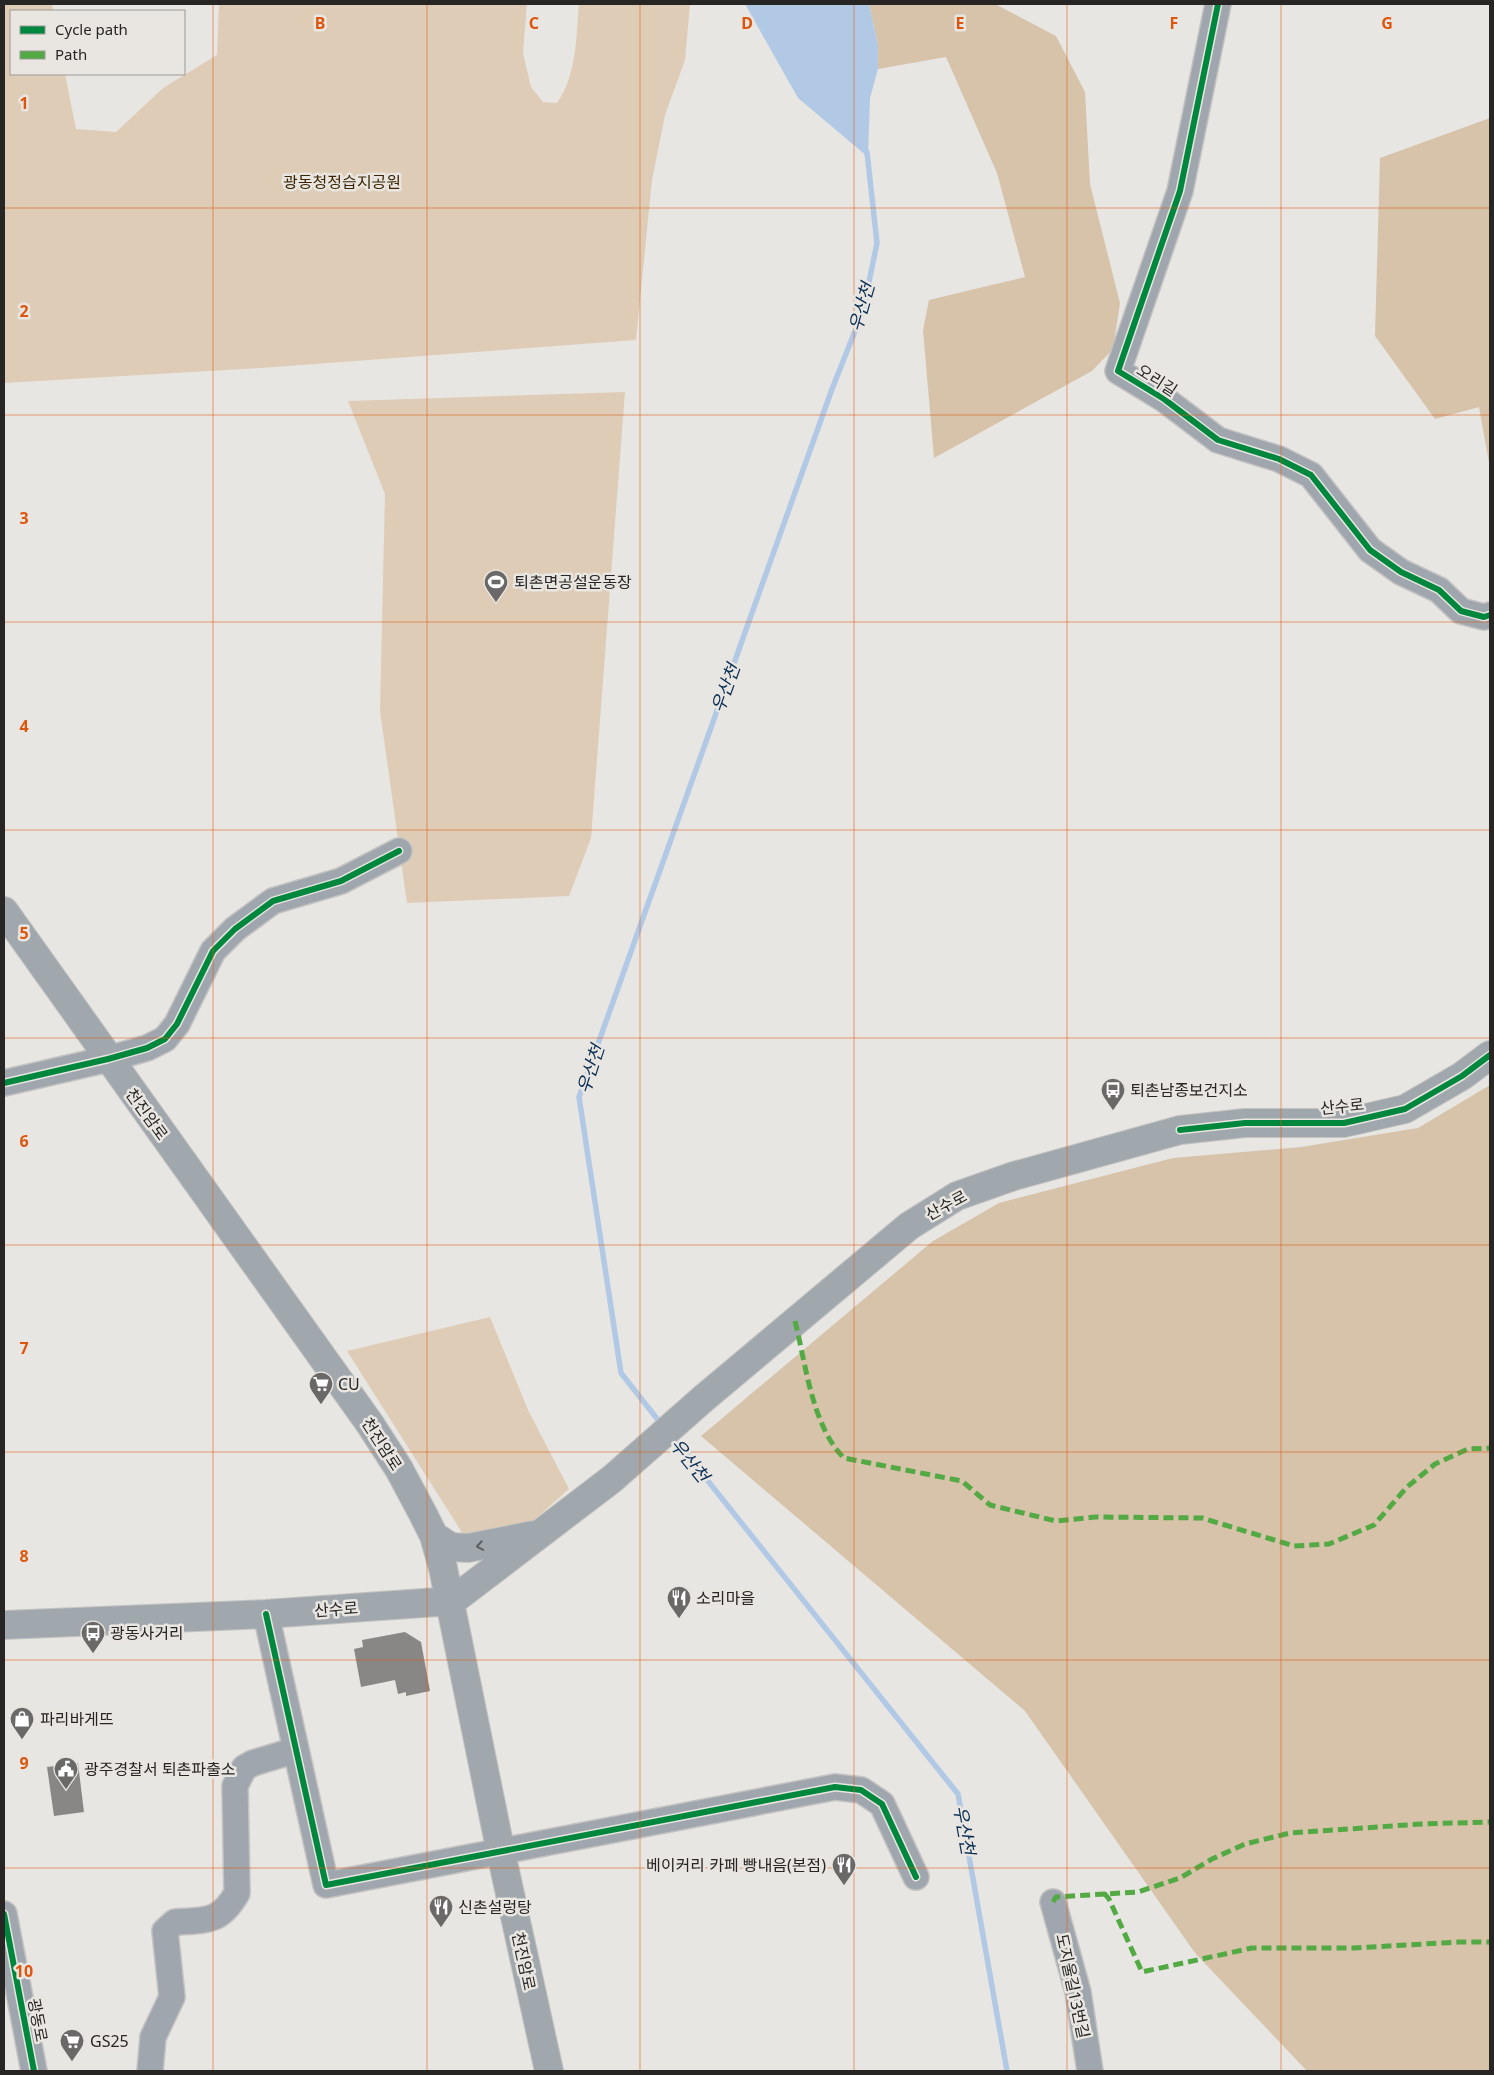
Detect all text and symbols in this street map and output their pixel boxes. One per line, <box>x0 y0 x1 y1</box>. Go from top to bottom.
legend <box>10 10 185 75</box>
text: B <box>315 12 325 34</box>
text: C <box>529 12 539 34</box>
text: D <box>741 12 753 34</box>
text: E <box>956 12 965 34</box>
text: F <box>1170 12 1178 34</box>
text: G <box>1381 12 1393 34</box>
text: Cycle path <box>55 19 128 39</box>
text: Path <box>55 44 87 64</box>
text: 1 <box>19 92 29 114</box>
park label: 광동청정습지공원 <box>283 171 401 193</box>
water label: 우산천 <box>843 277 880 334</box>
text: 2 <box>19 300 29 322</box>
street label: 오리길 <box>1132 359 1182 401</box>
text: 3 <box>19 507 29 529</box>
sports icon: 퇴촌면공설운동장 <box>483 569 509 603</box>
place label: 퇴촌면공설운동장 <box>514 571 632 593</box>
water label: 우산천 <box>705 658 746 715</box>
text: 4 <box>19 715 29 737</box>
text: 5 <box>19 922 29 944</box>
water label: 우산천 <box>571 1039 610 1096</box>
bus stop icon: 퇴촌남종보건지소 <box>1100 1077 1126 1111</box>
place label: 퇴촌남종보건지소 <box>1130 1079 1248 1101</box>
street label: 천진암로 <box>121 1084 173 1145</box>
street label: 산수로 <box>1319 1093 1365 1119</box>
text: 6 <box>19 1130 29 1152</box>
street label: 산수로 <box>921 1185 971 1225</box>
text: 7 <box>19 1337 29 1359</box>
supermarket icon: CU <box>308 1371 334 1405</box>
place label: CU <box>338 1373 360 1395</box>
street label: 천진암로 <box>357 1413 407 1475</box>
water label: 우산천 <box>665 1433 716 1489</box>
one-way arrow <box>476 1540 485 1550</box>
text: 8 <box>19 1545 29 1567</box>
restaurant icon: 소리마을 <box>666 1585 692 1619</box>
place label: 소리마을 <box>696 1587 755 1609</box>
street label: 산수로 <box>313 1596 359 1622</box>
bus stop icon: 광동사거리 <box>80 1620 106 1654</box>
place label: 광동사거리 <box>110 1622 184 1644</box>
shop icon: 파리바게뜨 <box>9 1706 35 1740</box>
place label: 파리바게뜨 <box>40 1708 114 1730</box>
text: 9 <box>19 1752 29 1774</box>
public building icon: 광주경찰서 퇴촌파출소 <box>53 1756 79 1790</box>
place label: 광주경찰서 퇴촌파출소 <box>84 1758 235 1780</box>
water label: 우산천 <box>949 1803 982 1859</box>
restaurant icon: 베이커리 카페 빵내음(본점) <box>831 1852 857 1886</box>
place label: 베이커리 카페 빵내음(본점) <box>646 1854 826 1876</box>
restaurant icon: 신촌설렁탕 <box>428 1894 454 1928</box>
place label: 신촌설렁탕 <box>458 1896 532 1918</box>
street label: 천진암로 <box>507 1930 541 1992</box>
street label: 도지울길13번길 <box>1051 1932 1095 2040</box>
text: 10 <box>15 1960 33 1982</box>
street label: 광동로 <box>23 1996 53 2044</box>
supermarket icon: GS25 <box>59 2028 85 2062</box>
place label: GS25 <box>90 2030 129 2052</box>

